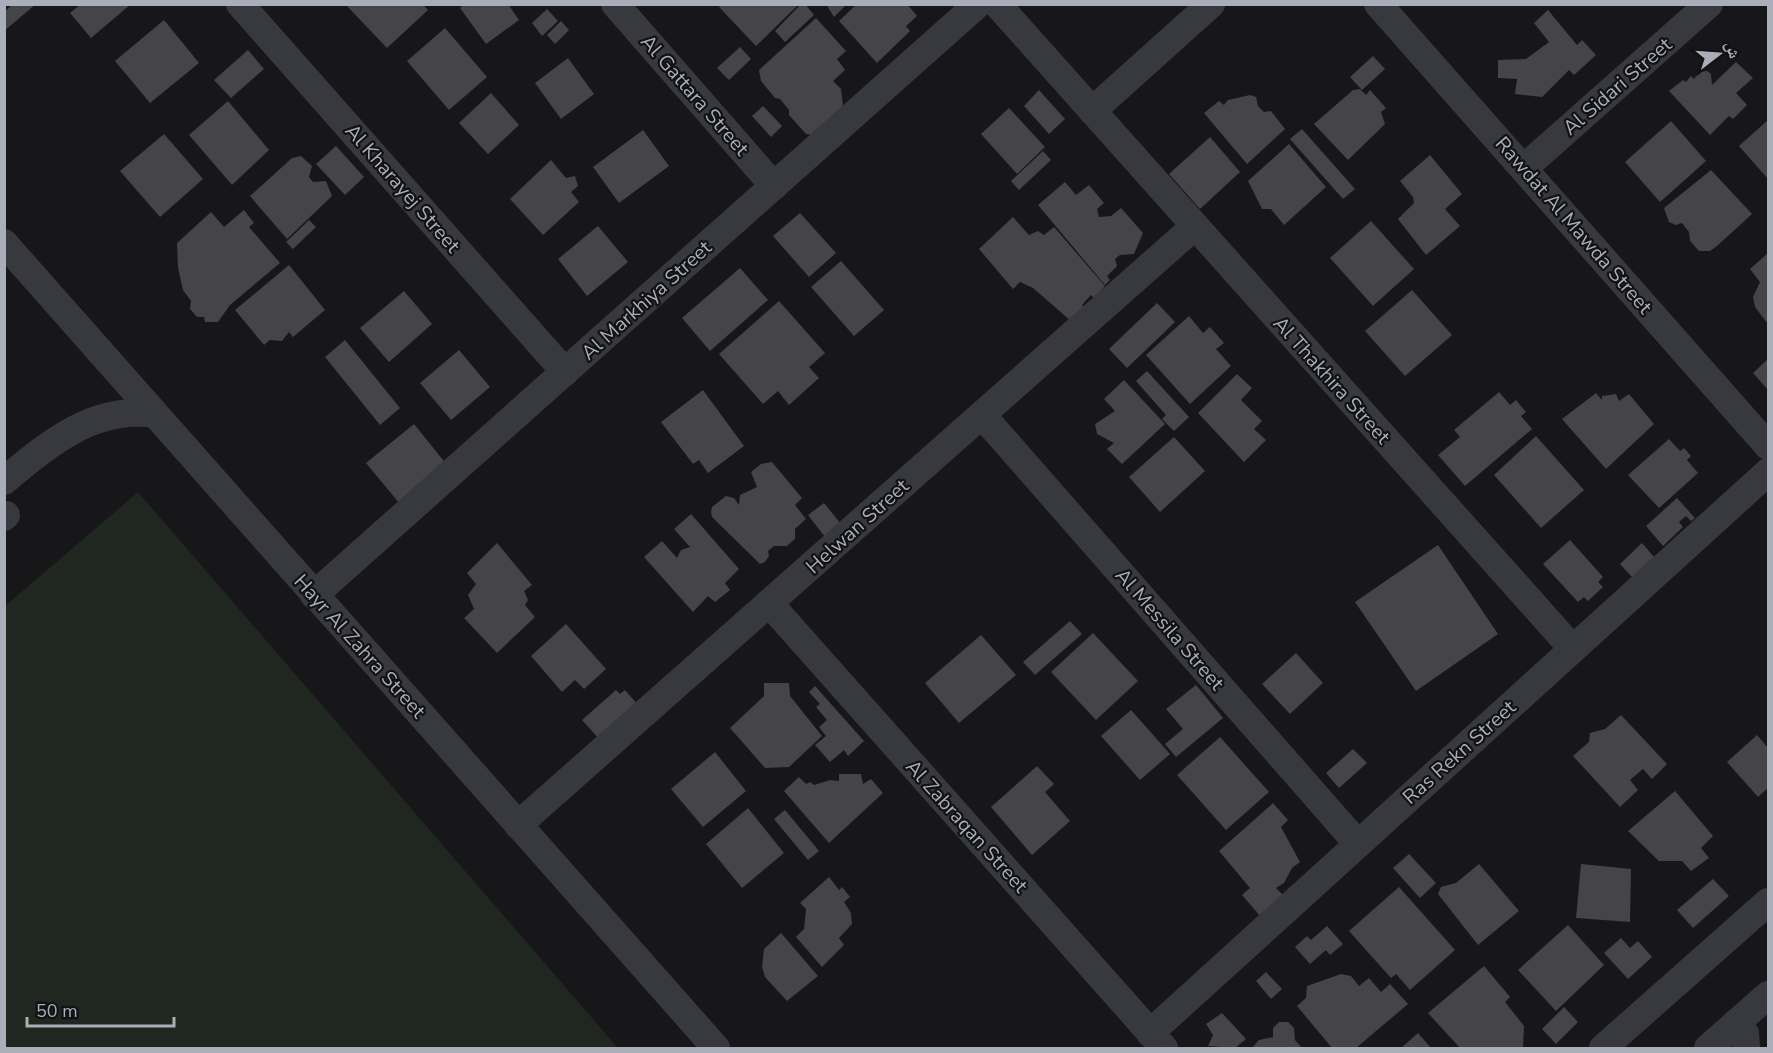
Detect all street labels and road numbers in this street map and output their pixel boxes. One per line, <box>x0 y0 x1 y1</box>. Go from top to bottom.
street label: Al Gattara Street <box>634 29 755 162</box>
street label: Al Sidari Street <box>1557 31 1678 141</box>
street label: Al Kharayej Street <box>339 118 467 259</box>
street label: Rawdat Al Mawda Street <box>1489 131 1659 321</box>
street label: Al Markhiya Street <box>575 234 718 366</box>
street label: Al Thakhira Street <box>1267 311 1397 451</box>
street label: Helwan Street <box>800 472 915 580</box>
street label: Al Messila Street <box>1109 563 1231 697</box>
street label: Hayr Al Zahra Street <box>288 569 432 725</box>
street label: Ras Rekn Street <box>1397 694 1522 810</box>
street label: Al Zabraqan Street <box>900 754 1034 899</box>

